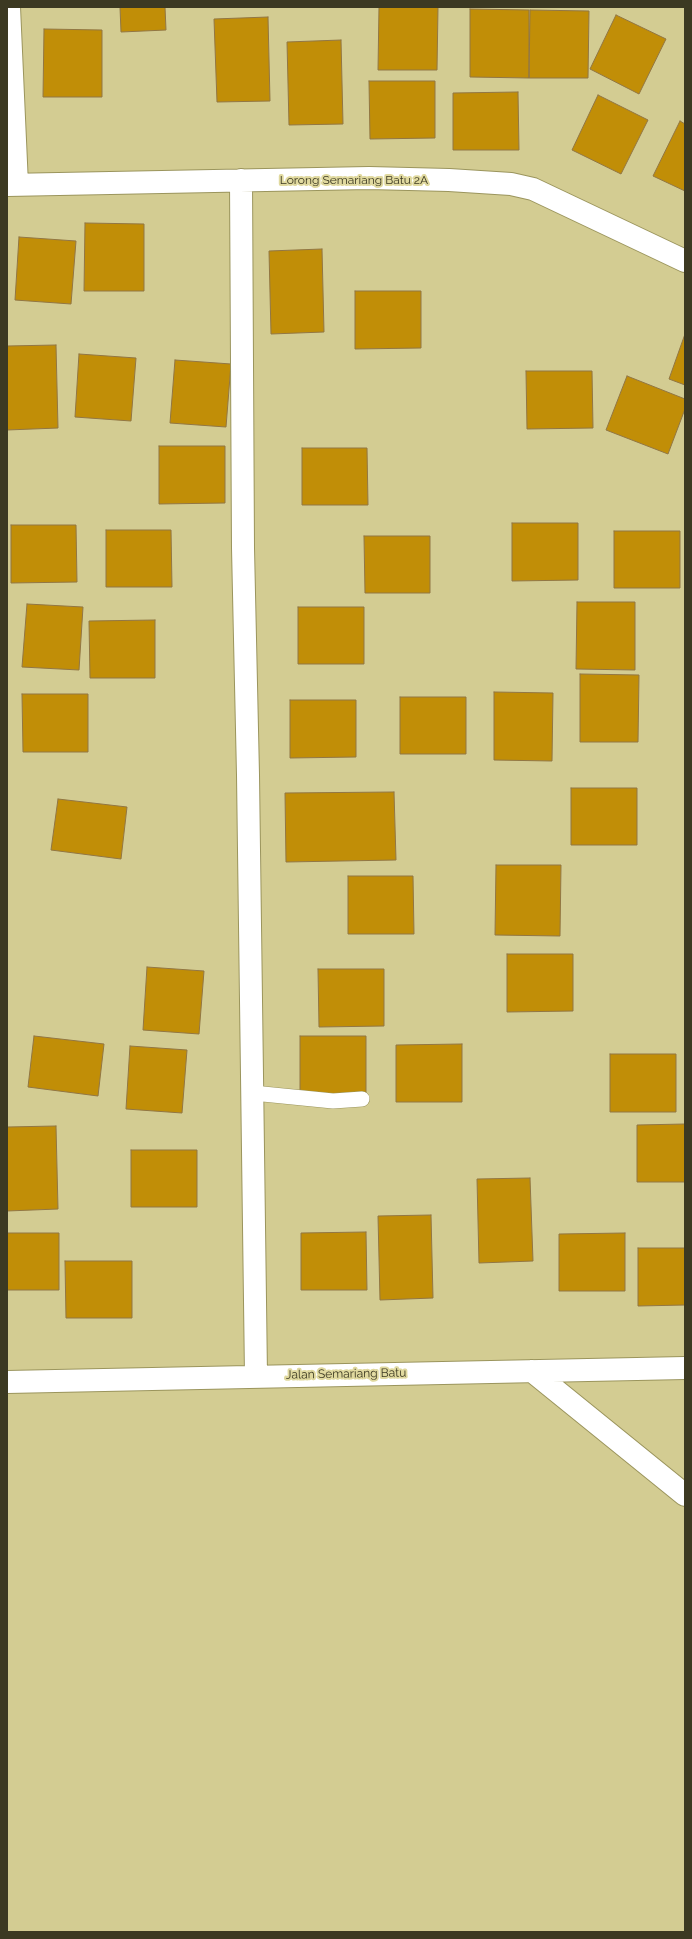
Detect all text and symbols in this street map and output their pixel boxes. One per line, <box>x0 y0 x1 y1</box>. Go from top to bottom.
street label: Lorong Semariang Batu 2A <box>280 173 428 187</box>
street label: Jalan Semariang Batu <box>286 1366 406 1382</box>

